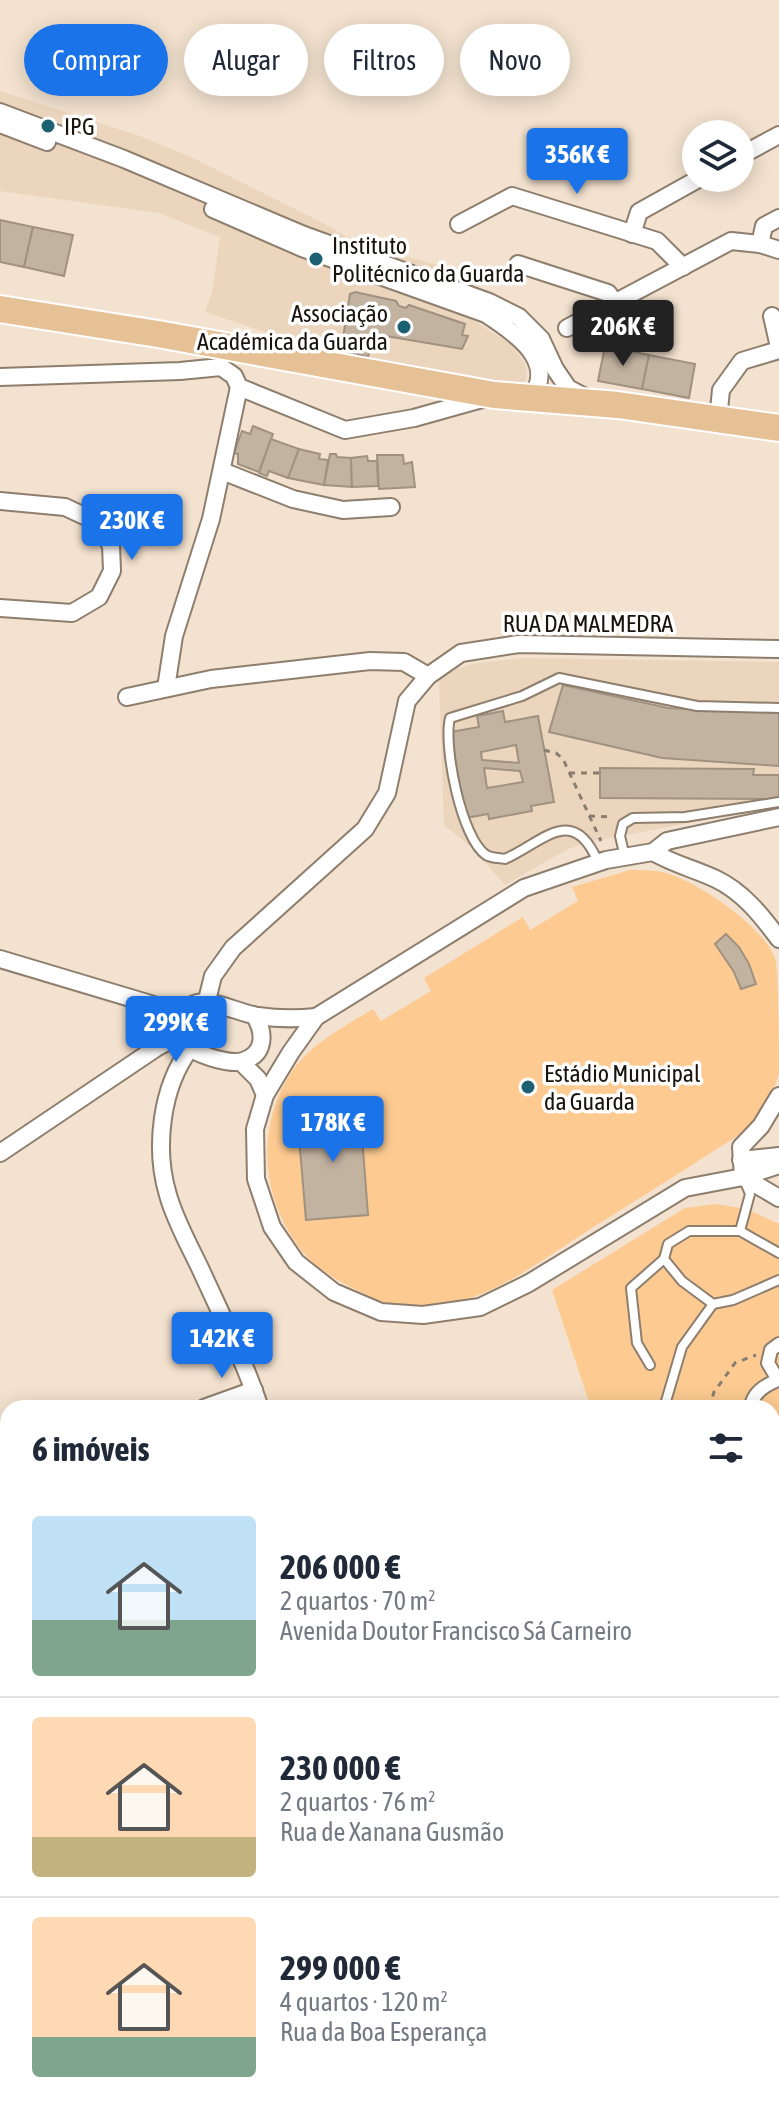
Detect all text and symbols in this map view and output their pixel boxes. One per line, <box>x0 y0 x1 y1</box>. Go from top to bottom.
chip: Comprar <box>24 24 168 96</box>
chip: Alugar <box>184 24 308 96</box>
chip: Filtros <box>324 24 444 96</box>
chip: Novo <box>460 24 570 96</box>
place label: IPG <box>64 113 95 140</box>
marker: IPG <box>39 117 57 135</box>
map controls <box>682 120 754 192</box>
button: layers <box>682 120 754 192</box>
pin: 356K € <box>512 128 642 196</box>
text: 356K € <box>545 139 609 169</box>
place label: Instituto Politécnico da Guarda <box>332 232 525 287</box>
marker: Instituto Politécnico da Guarda <box>307 250 325 268</box>
place label: Associação Académica da Guarda <box>197 300 388 355</box>
pin: 206K € <box>558 300 688 368</box>
text: 206K € <box>591 311 655 341</box>
marker: Associação Académica da Guarda <box>395 318 413 336</box>
pin: 230K € <box>67 494 197 562</box>
text: 230K € <box>100 505 164 535</box>
street label: RUA DA MALMEDRA <box>503 610 673 637</box>
pin: 299K € <box>111 996 241 1064</box>
text: 299K € <box>144 1007 208 1037</box>
place label: Estádio Municipal da Guarda <box>544 1060 701 1115</box>
marker: Estádio Municipal da Guarda <box>519 1078 537 1096</box>
pin: 178K € <box>268 1096 398 1164</box>
text: 178K € <box>301 1107 365 1137</box>
pin: 142K € <box>157 1312 287 1380</box>
text: 142K € <box>190 1323 254 1353</box>
icon: filters <box>704 1426 748 1470</box>
text: 6 imóveis <box>32 1429 150 1468</box>
text: 206 000 € <box>280 1547 401 1586</box>
icon: home <box>96 1548 192 1644</box>
text: 2 quartos · 70 m² <box>280 1586 435 1616</box>
text: Avenida Doutor Francisco Sá Carneiro <box>280 1616 632 1646</box>
text: 230 000 € <box>280 1748 401 1787</box>
icon: home <box>96 1749 192 1845</box>
text: 2 quartos · 76 m² <box>280 1787 435 1817</box>
text: Rua de Xanana Gusmão <box>280 1817 504 1847</box>
text: 299 000 € <box>280 1948 401 1987</box>
icon: home <box>96 1949 192 2045</box>
text: 4 quartos · 120 m² <box>280 1987 448 2017</box>
text: Rua da Boa Esperança <box>280 2017 487 2047</box>

